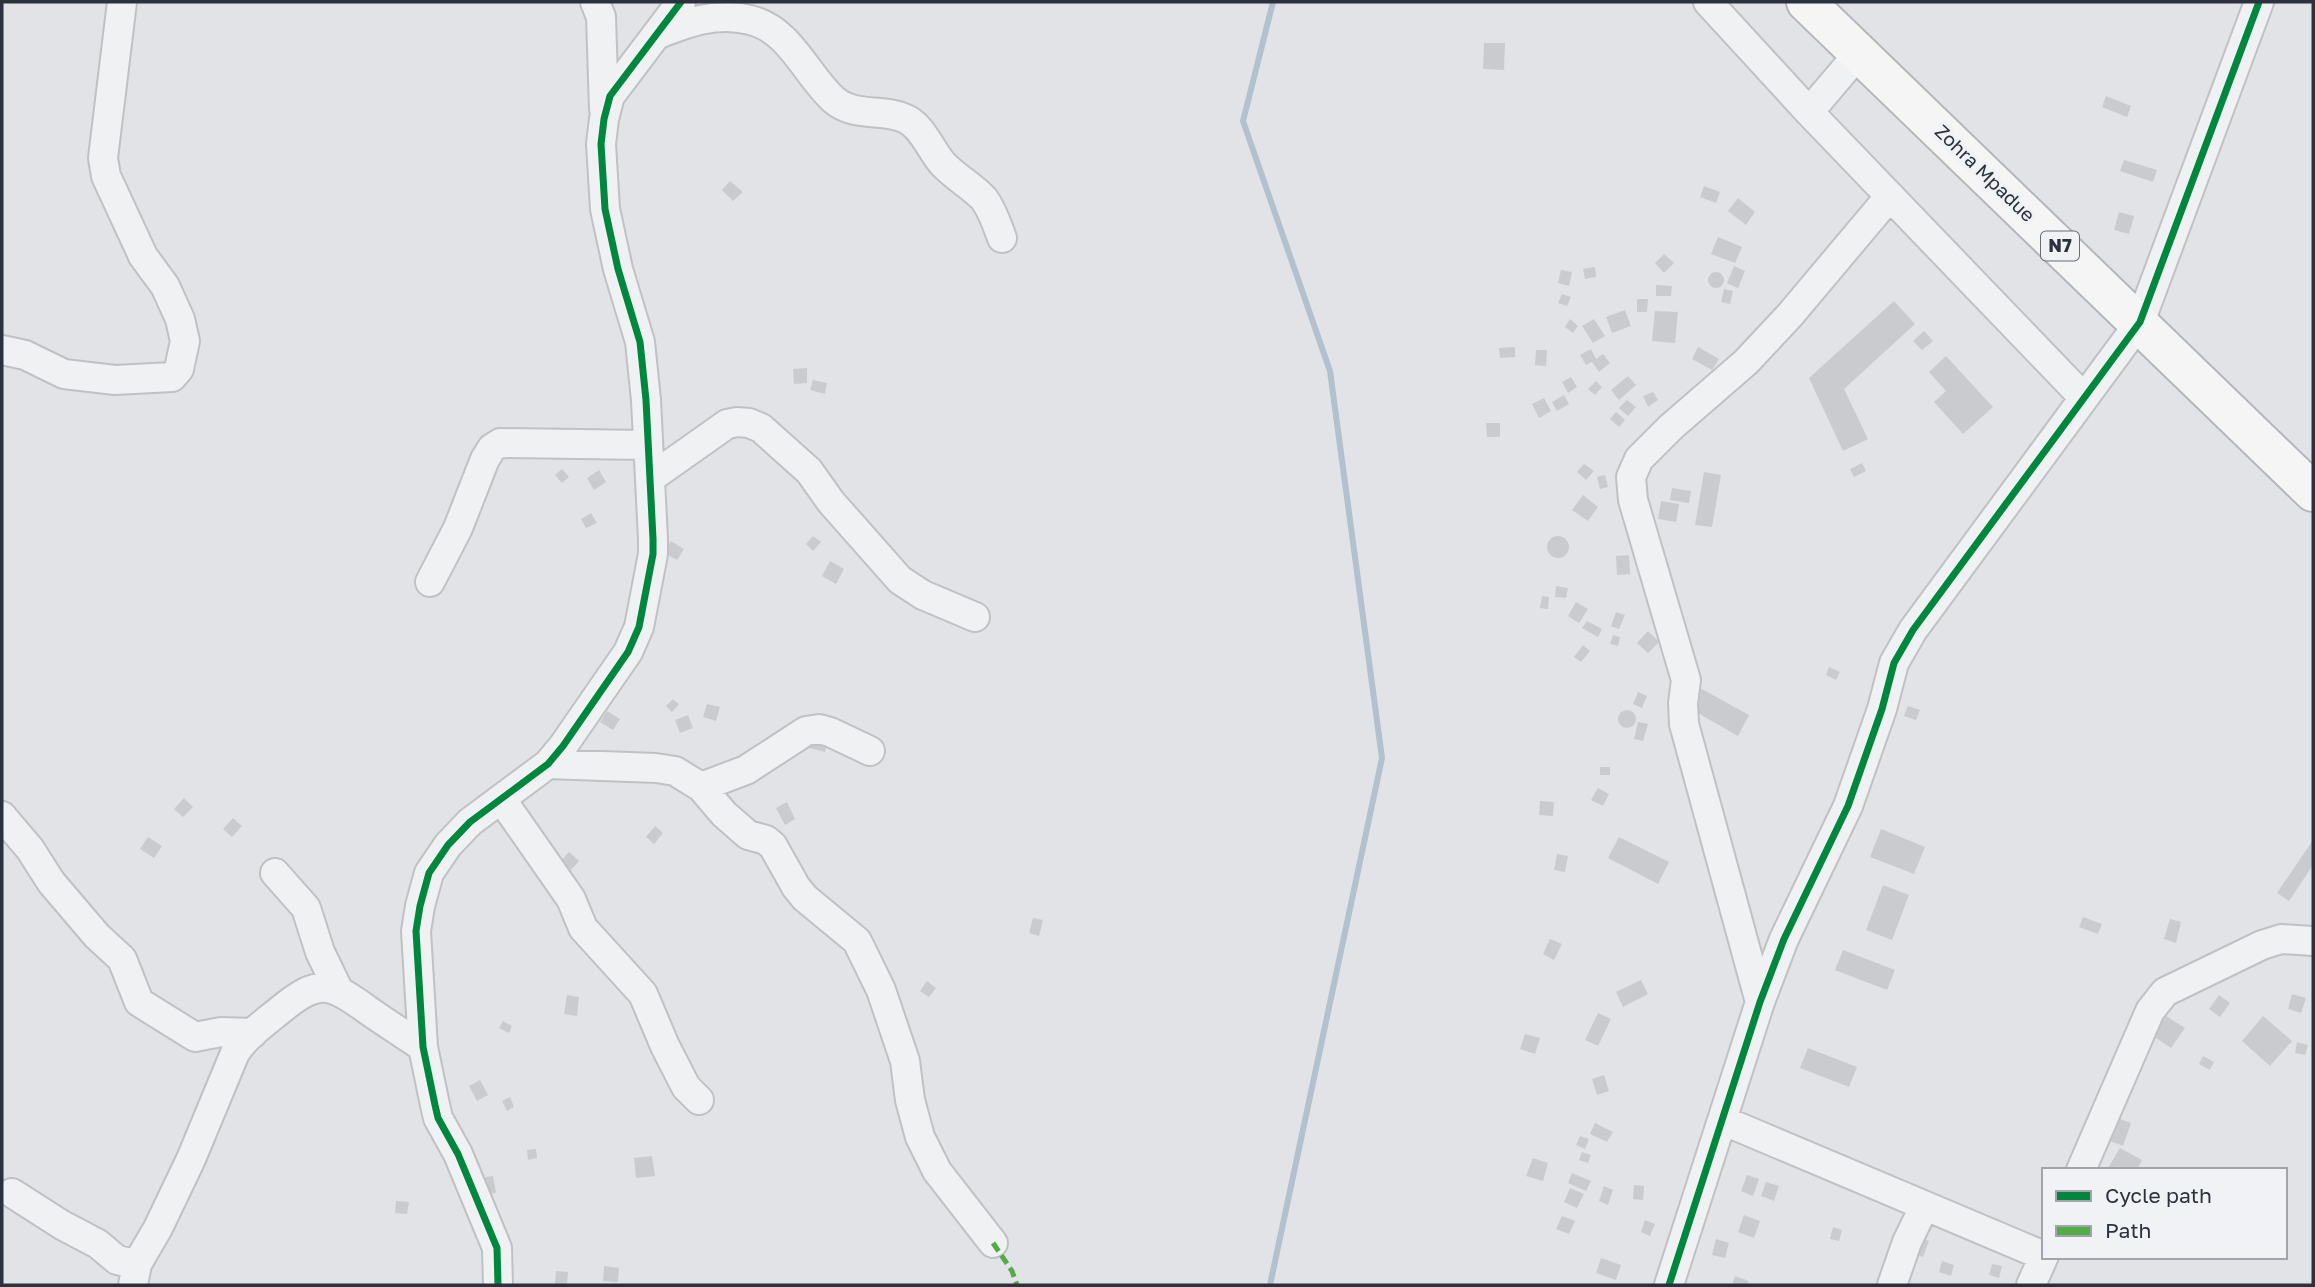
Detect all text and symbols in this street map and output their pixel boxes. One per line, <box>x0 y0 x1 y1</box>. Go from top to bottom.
street label: Zohra Mpadue <box>1931 119 2040 226</box>
road number: N7 <box>2041 232 2079 260</box>
legend <box>2042 1168 2287 1259</box>
text: Cycle path <box>2105 1182 2212 1208</box>
text: Path <box>2105 1217 2152 1243</box>

